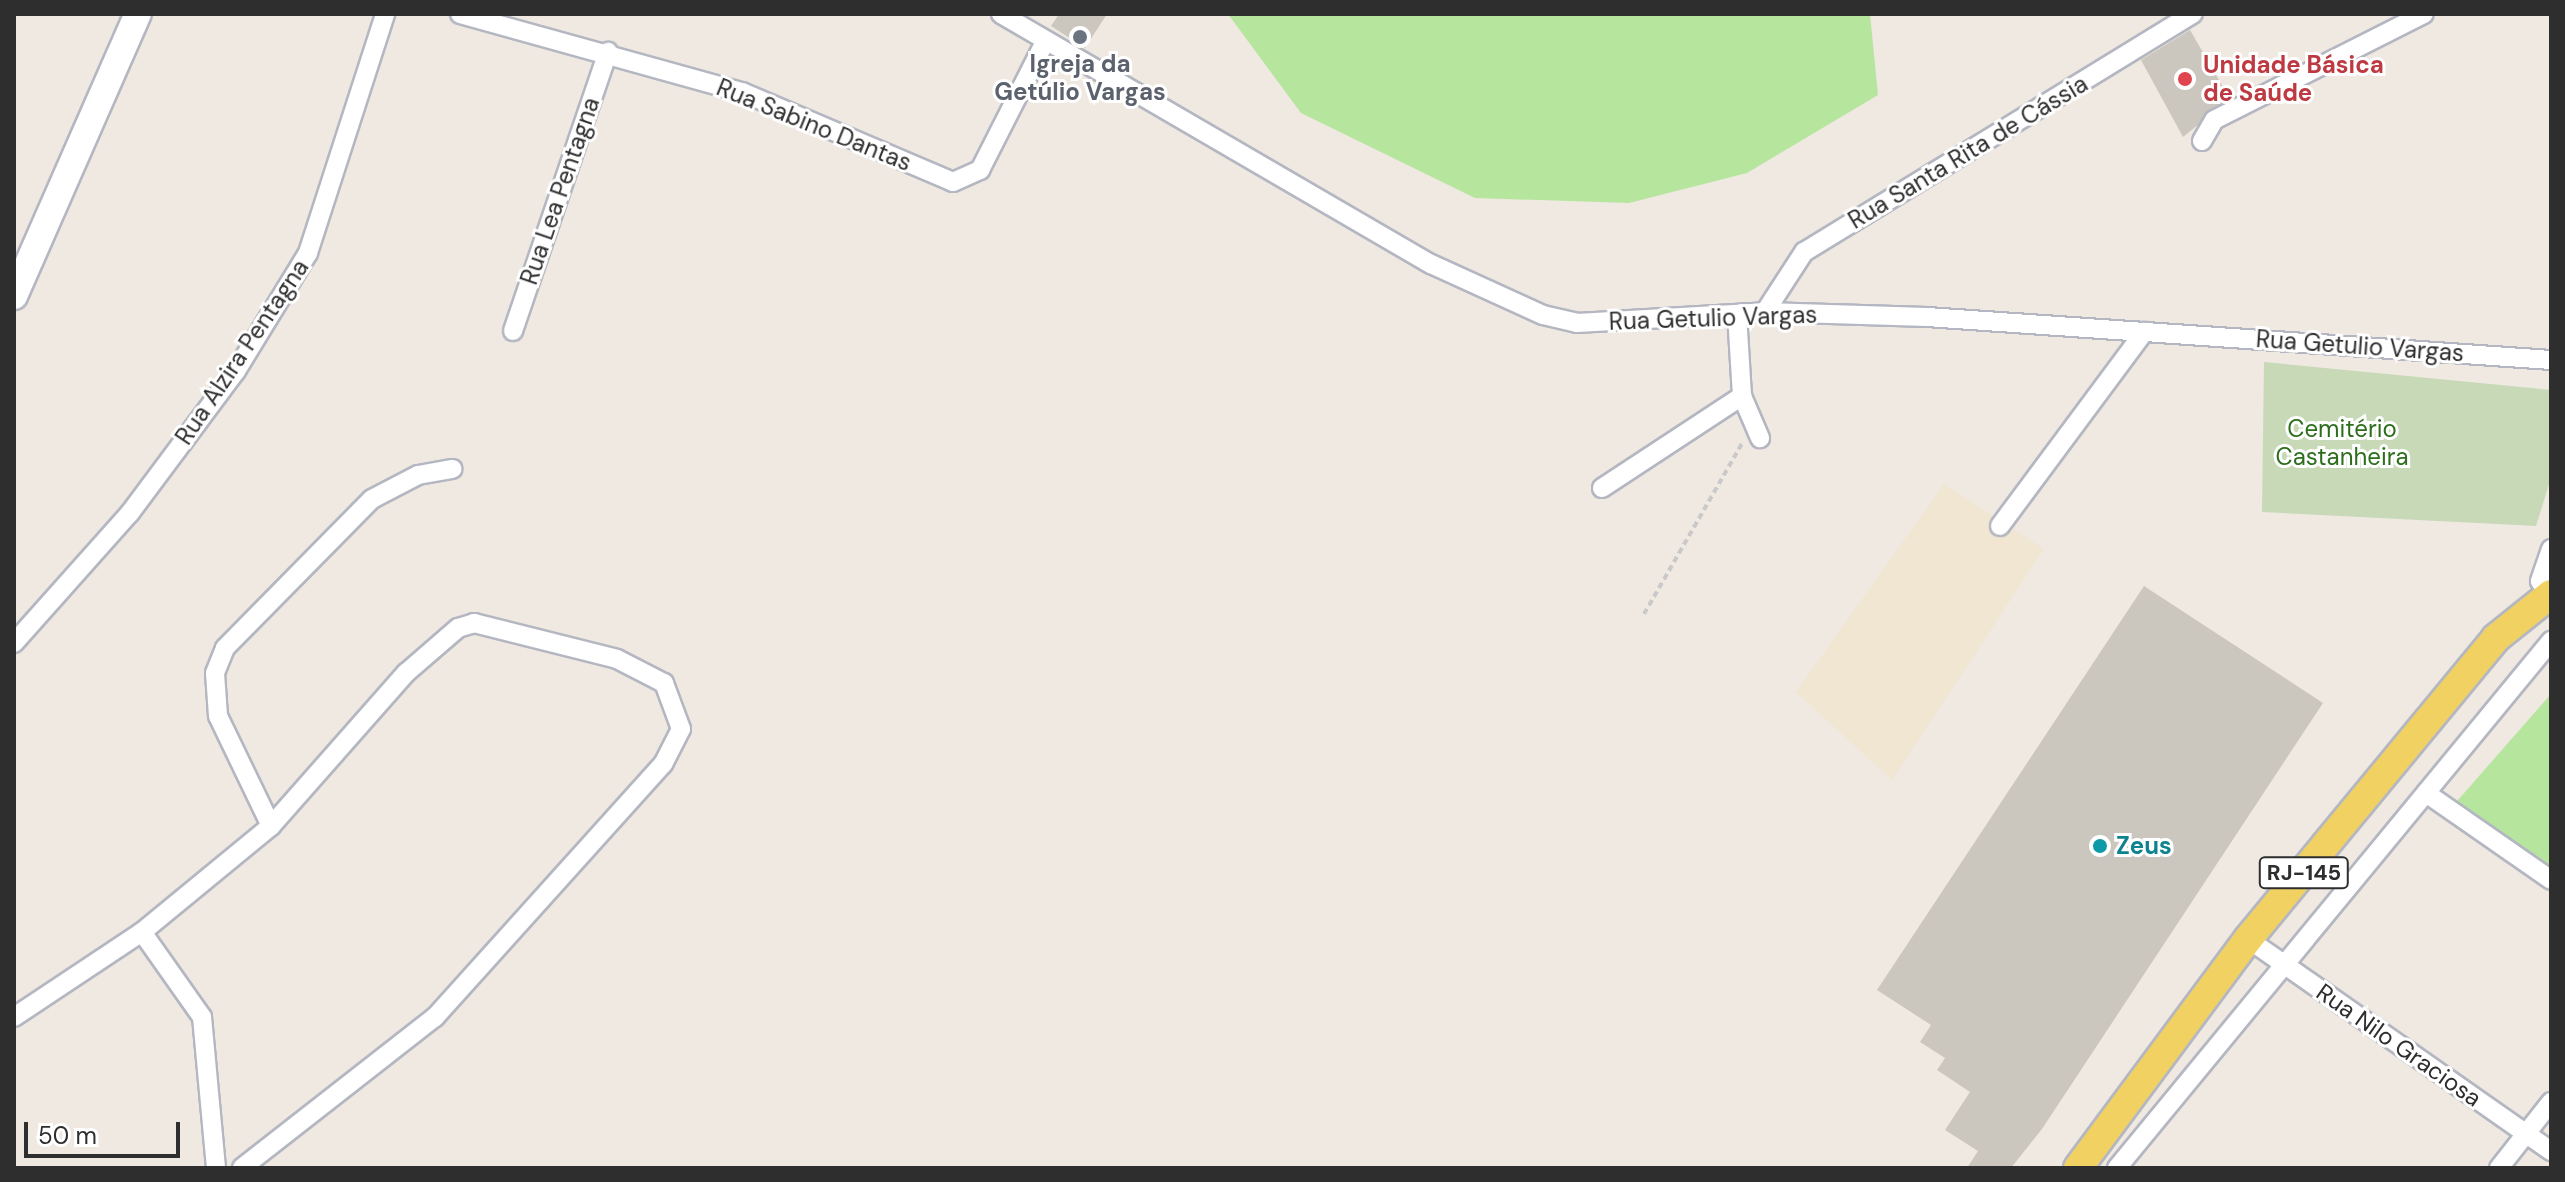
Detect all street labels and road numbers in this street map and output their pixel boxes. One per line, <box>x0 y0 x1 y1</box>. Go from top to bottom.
street label: Rua Santa Rita de Cássia <box>1843 69 2093 235</box>
street label: Rua Sabino Dantas <box>712 73 916 177</box>
street label: Rua Lea Pentagna <box>514 94 606 288</box>
street label: Rua Alzira Pentagna <box>169 254 315 450</box>
street label: Rua Getulio Vargas <box>1608 300 1818 336</box>
street label: Rua Getulio Vargas <box>2255 324 2465 368</box>
road number: RJ-145 <box>2258 855 2350 891</box>
street label: Rua Nilo Graciosa <box>2311 977 2487 1113</box>

